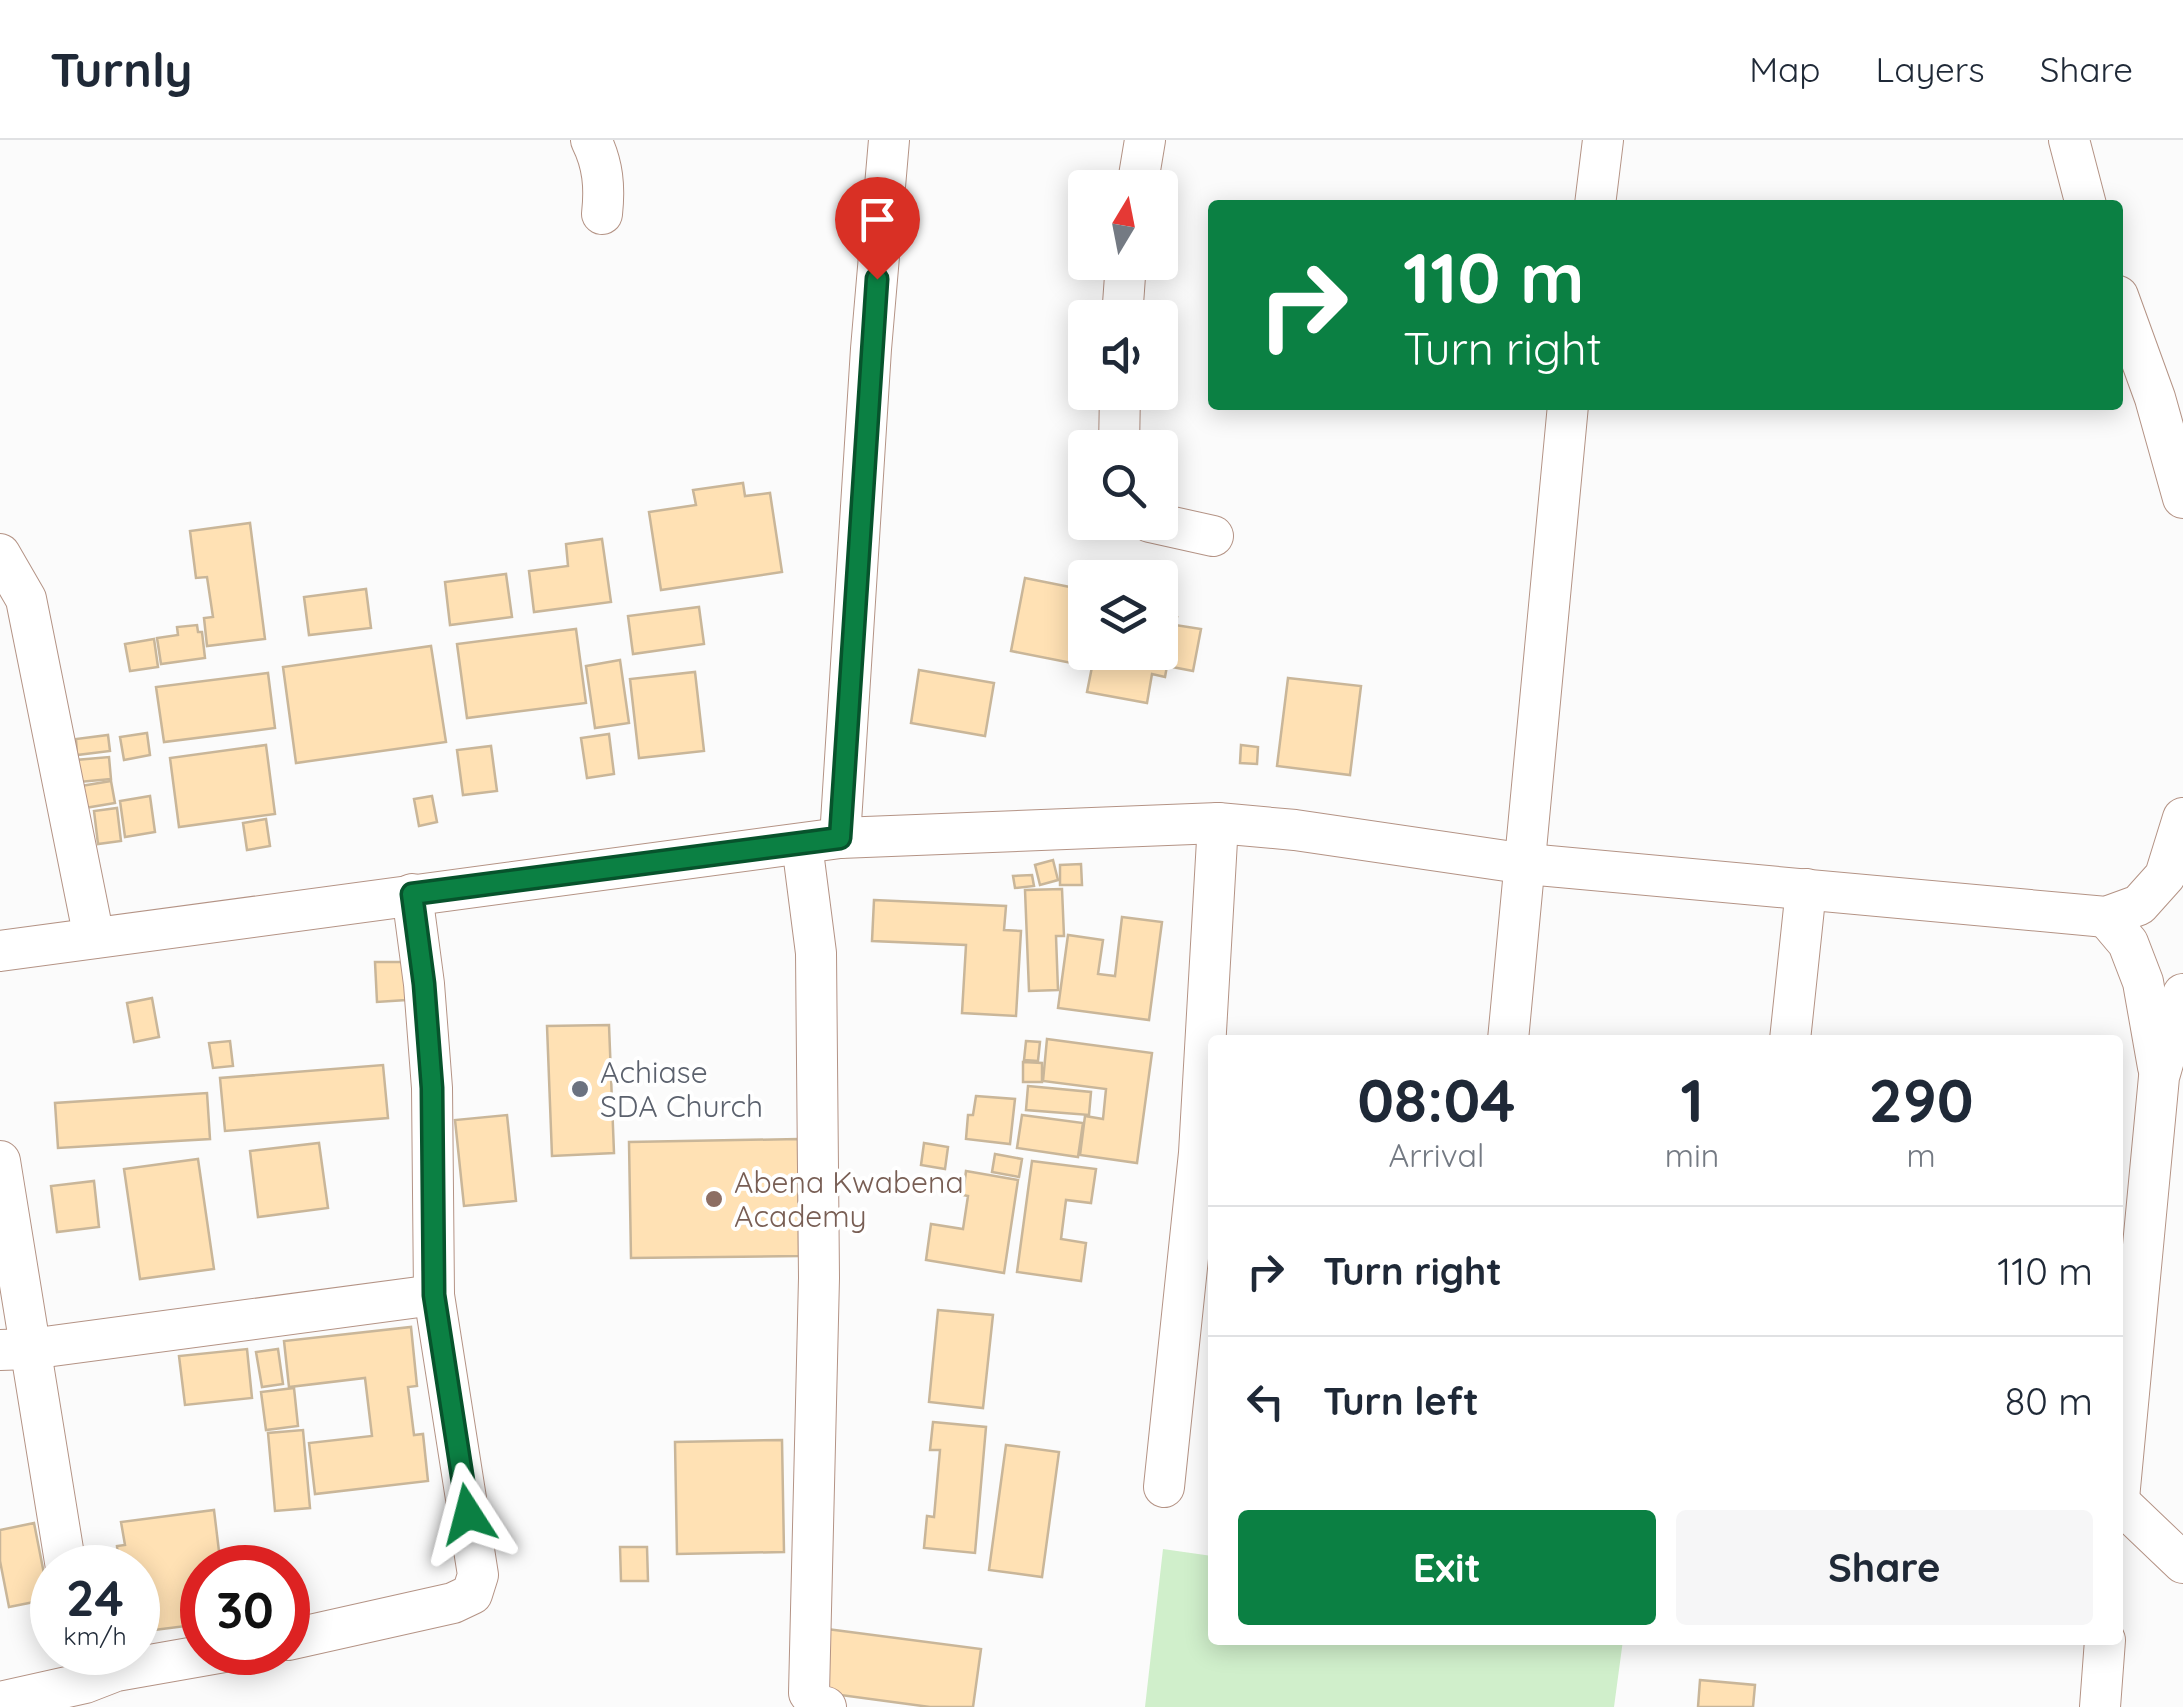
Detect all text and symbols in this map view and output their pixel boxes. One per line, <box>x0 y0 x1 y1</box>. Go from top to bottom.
text: Turnly <box>50 39 192 99</box>
text: Map <box>1749 47 1821 91</box>
text: Layers <box>1876 47 1985 91</box>
text: Share <box>2040 47 2133 91</box>
north arrow <box>1068 170 1178 280</box>
map controls <box>1068 170 1178 670</box>
pin <box>835 177 920 280</box>
icon: arrive <box>850 192 905 247</box>
text: 110 m <box>1403 233 1585 321</box>
icon: right <box>1238 240 1368 370</box>
button: sound <box>1068 300 1178 410</box>
text: Turn right <box>1403 320 1602 376</box>
button: search <box>1068 430 1178 540</box>
button: layers <box>1068 560 1178 670</box>
place label: Achiase SDA Church <box>600 1053 763 1125</box>
text: 08:04 <box>1357 1062 1516 1137</box>
text: 1 <box>1680 1062 1704 1137</box>
text: 290 <box>1869 1062 1974 1137</box>
marker: Achiase SDA Church <box>569 1078 591 1100</box>
text: Arrival <box>1388 1135 1484 1175</box>
text: min <box>1665 1135 1719 1175</box>
text: m <box>1907 1135 1936 1175</box>
place label: Abena Kwabena Academy <box>734 1163 964 1235</box>
marker: Abena Kwabena Academy <box>703 1188 725 1210</box>
icon: right <box>1238 1244 1293 1299</box>
text: Turn right <box>1323 1247 1502 1295</box>
text: 110 m <box>1997 1247 2093 1295</box>
icon: left <box>1238 1374 1293 1429</box>
text: Turn left <box>1323 1377 1479 1425</box>
text: 80 m <box>2005 1377 2093 1425</box>
position arrow <box>416 1462 520 1566</box>
button: Exit <box>1238 1510 1656 1625</box>
button: Share <box>1676 1510 2093 1625</box>
speed limit sign: 30 <box>180 1545 310 1675</box>
text: 24 <box>66 1566 124 1629</box>
text: km/h <box>63 1620 127 1651</box>

